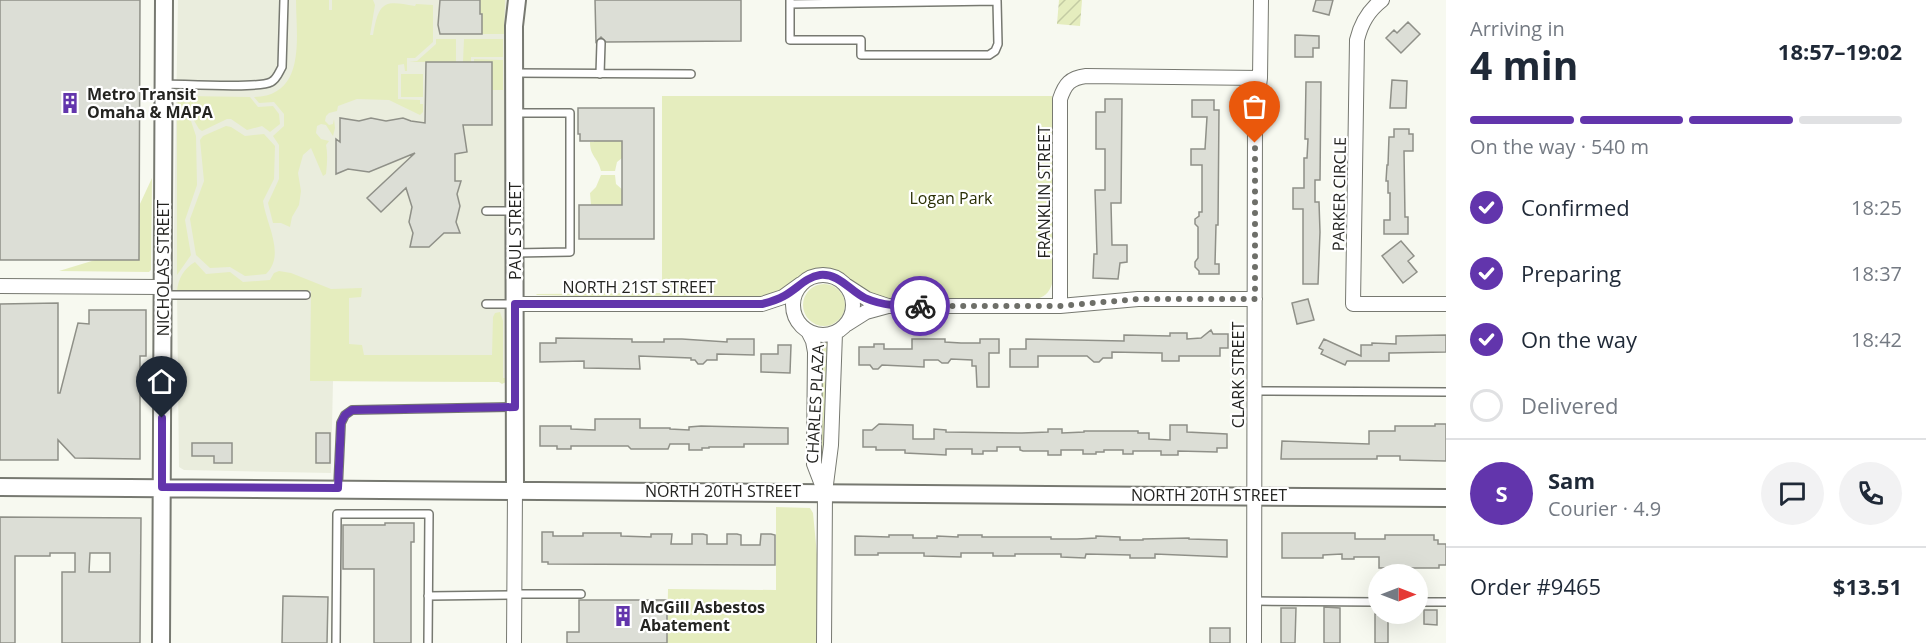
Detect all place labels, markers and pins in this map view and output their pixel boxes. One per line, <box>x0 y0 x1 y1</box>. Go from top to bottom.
pin <box>1229 81 1280 143</box>
place label: Metro Transit Omaha & MAPA <box>87 83 214 123</box>
building icon: Metro Transit Omaha & MAPA <box>58 91 82 115</box>
pin <box>136 356 187 418</box>
place label: McGill Asbestos Abatement <box>640 596 765 636</box>
building icon: McGill Asbestos Abatement <box>611 604 635 628</box>

